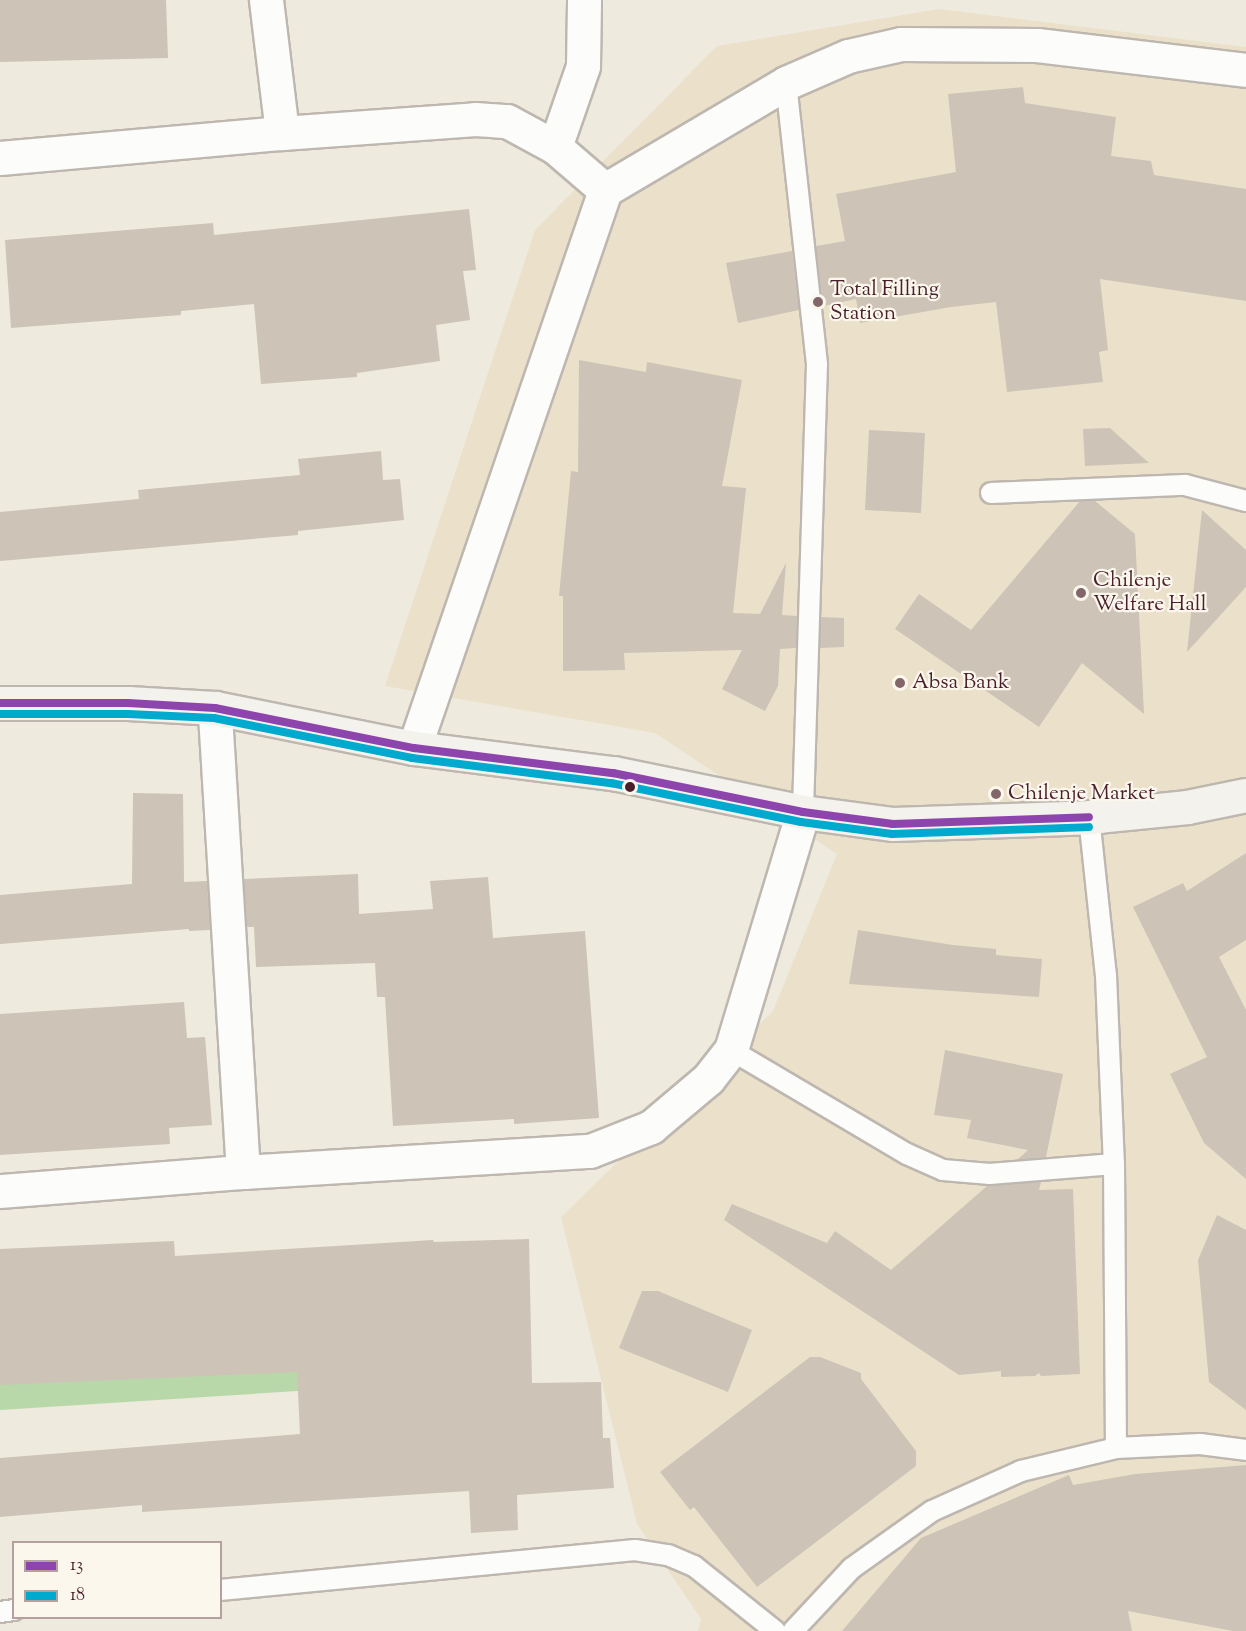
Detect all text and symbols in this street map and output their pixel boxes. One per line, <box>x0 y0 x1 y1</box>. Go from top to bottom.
place label: Total Filling Station <box>830 277 939 327</box>
marker: Total Filling Station <box>811 295 825 309</box>
place label: Chilenje Welfare Hall <box>1093 568 1207 618</box>
marker: Chilenje Welfare Hall <box>1074 586 1088 600</box>
place label: Absa Bank <box>912 670 1010 696</box>
marker: Absa Bank <box>893 676 907 690</box>
unlabelled marker <box>624 781 636 793</box>
place label: Chilenje Market <box>1008 781 1155 807</box>
marker: Chilenje Market <box>989 787 1003 801</box>
legend <box>12 1541 222 1619</box>
text: 13 <box>70 1553 83 1579</box>
text: 18 <box>70 1583 85 1609</box>

